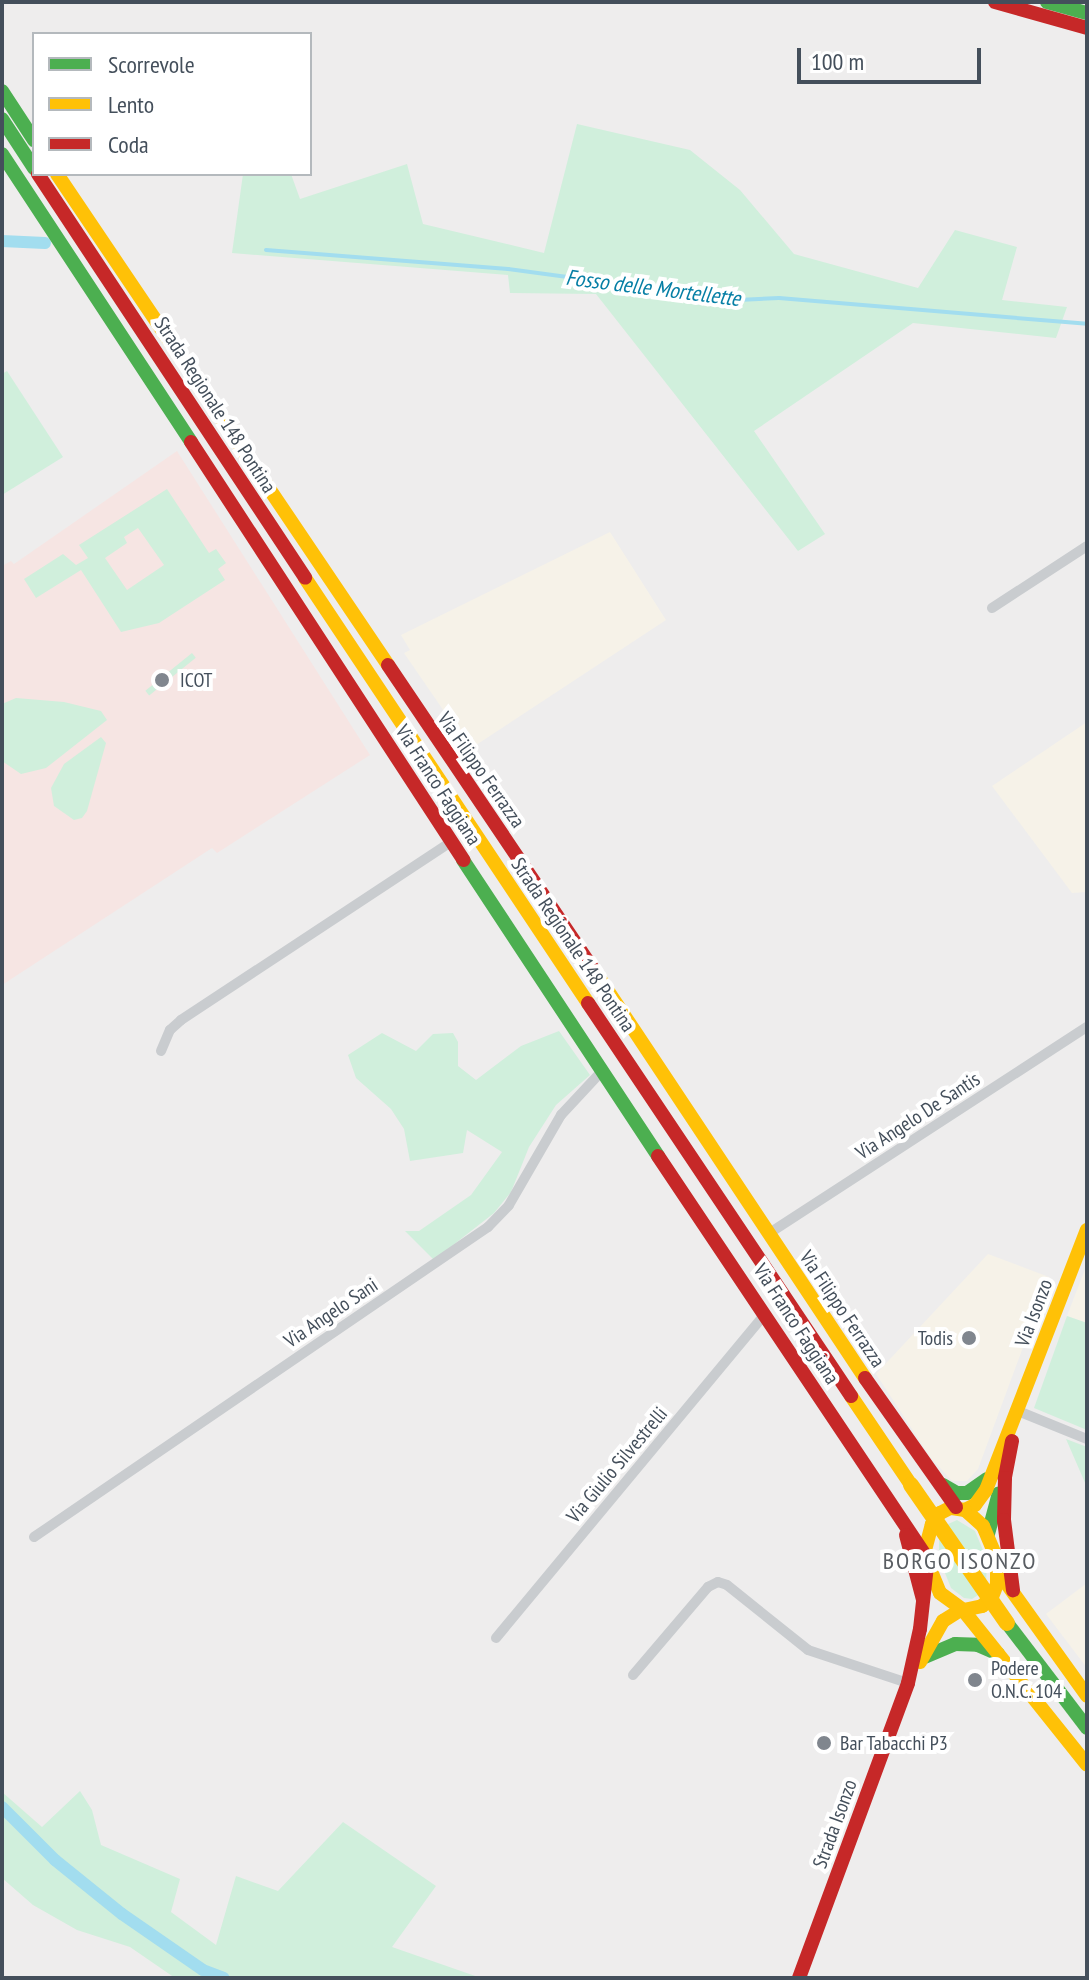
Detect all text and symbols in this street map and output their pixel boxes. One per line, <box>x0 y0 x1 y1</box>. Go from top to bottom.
legend <box>32 32 312 176</box>
scale bar <box>801 32 985 82</box>
text: 100 m <box>811 46 864 77</box>
text: Scorrevole <box>108 49 195 80</box>
text: Lento <box>108 89 154 120</box>
text: Coda <box>108 129 149 160</box>
water label: Fosso delle Mortellette <box>564 264 742 312</box>
street label: Strada Regionale 148 Pontina <box>149 313 281 497</box>
place label: ICOT <box>180 668 213 692</box>
marker: ICOT <box>151 669 173 691</box>
street label: Via Filippo Ferrazza <box>432 708 530 832</box>
street label: Via Franco Faggiana <box>390 720 486 850</box>
street label: Strada Regionale 148 Pontina <box>506 853 640 1037</box>
street label: Via Angelo De Santis <box>851 1067 985 1165</box>
street label: Via Filippo Ferrazza <box>794 1246 890 1372</box>
street label: Via Franco Faggiana <box>748 1259 844 1389</box>
street label: Via Angelo Sani <box>279 1273 383 1353</box>
street label: Via Isonzo <box>1010 1276 1058 1350</box>
place label: Todis <box>918 1326 953 1350</box>
marker: Todis <box>960 1329 978 1347</box>
street label: Via Giulio Silvestrelli <box>562 1402 672 1528</box>
district label: BORGO ISONZO <box>883 1547 1037 1575</box>
place label: Podere O.N.C. 104 <box>991 1656 1063 1703</box>
marker: Podere O.N.C. 104 <box>966 1671 984 1689</box>
place label: Bar Tabacchi P3 <box>840 1731 948 1755</box>
marker: Bar Tabacchi P3 <box>815 1734 833 1752</box>
street label: Strada Isonzo <box>808 1776 862 1872</box>

